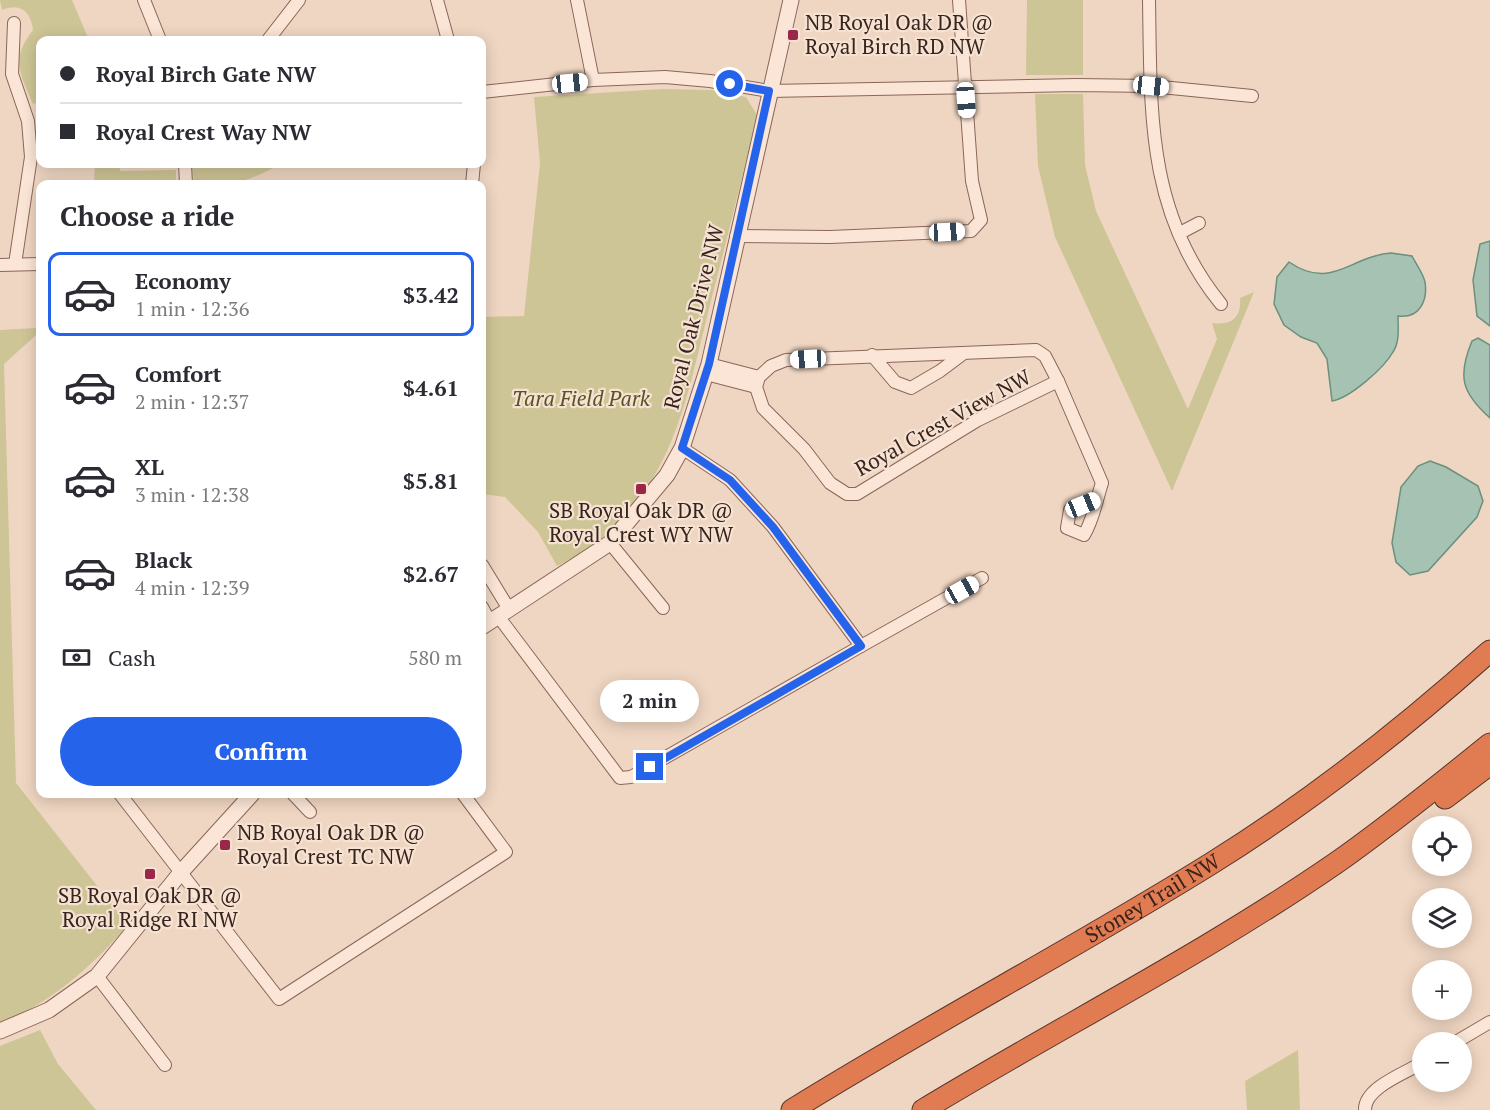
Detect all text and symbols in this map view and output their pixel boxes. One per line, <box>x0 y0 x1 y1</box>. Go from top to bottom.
place label: NB Royal Oak DR @ Royal Birch RD NW <box>805 8 993 60</box>
marker: NB Royal Oak DR @ Royal Birch RD NW <box>786 28 800 42</box>
text: Royal Birch Gate NW <box>96 59 316 88</box>
route start <box>716 70 743 97</box>
car <box>551 72 589 94</box>
car <box>1132 75 1170 97</box>
car <box>956 81 976 119</box>
text: Royal Crest Way NW <box>96 117 311 146</box>
text: Choose a ride <box>60 198 235 234</box>
street label: Royal Oak Drive NW <box>657 221 730 412</box>
car <box>929 222 965 242</box>
text: Economy <box>135 266 231 295</box>
icon: car <box>63 267 117 321</box>
text: $3.42 <box>403 280 459 309</box>
text: 1 min · 12:36 <box>135 295 249 322</box>
car <box>790 349 826 369</box>
text: Comfort <box>135 359 221 388</box>
icon: car <box>63 360 117 414</box>
street label: Royal Crest View NW <box>850 362 1036 482</box>
text: $4.61 <box>403 373 459 402</box>
park label: Tara Field Park <box>512 384 651 412</box>
text: 2 min · 12:37 <box>135 388 249 415</box>
text: XL <box>135 452 164 481</box>
icon: car <box>63 453 117 507</box>
text: $5.81 <box>403 466 459 495</box>
text: 3 min · 12:38 <box>135 481 249 508</box>
marker: SB Royal Oak DR @ Royal Crest WY NW <box>634 482 648 496</box>
car <box>1063 490 1103 520</box>
place label: SB Royal Oak DR @ Royal Crest WY NW <box>549 496 733 548</box>
text: Black <box>135 545 192 574</box>
icon: car <box>63 546 117 600</box>
text: $2.67 <box>403 559 459 588</box>
car <box>942 573 982 607</box>
text: 4 min · 12:39 <box>135 574 249 601</box>
icon: cash <box>60 641 93 674</box>
text: Cash <box>108 643 156 672</box>
text: 580 m <box>408 644 462 671</box>
callout: 2 min <box>600 680 700 722</box>
text: 2 min <box>622 687 677 714</box>
button: Confirm <box>60 717 462 786</box>
route end <box>636 753 663 780</box>
map controls <box>1412 816 1472 1092</box>
button: locate <box>1412 816 1472 876</box>
place label: NB Royal Oak DR @ Royal Crest TC NW <box>237 818 425 870</box>
marker: NB Royal Oak DR @ Royal Crest TC NW <box>218 838 232 852</box>
street label: Stoney Trail NW <box>1079 846 1225 949</box>
marker: SB Royal Oak DR @ Royal Ridge RI NW <box>143 867 157 881</box>
place label: SB Royal Oak DR @ Royal Ridge RI NW <box>58 881 242 933</box>
button: layers <box>1412 888 1472 948</box>
button: + <box>1412 960 1472 1020</box>
button: − <box>1412 1032 1472 1092</box>

